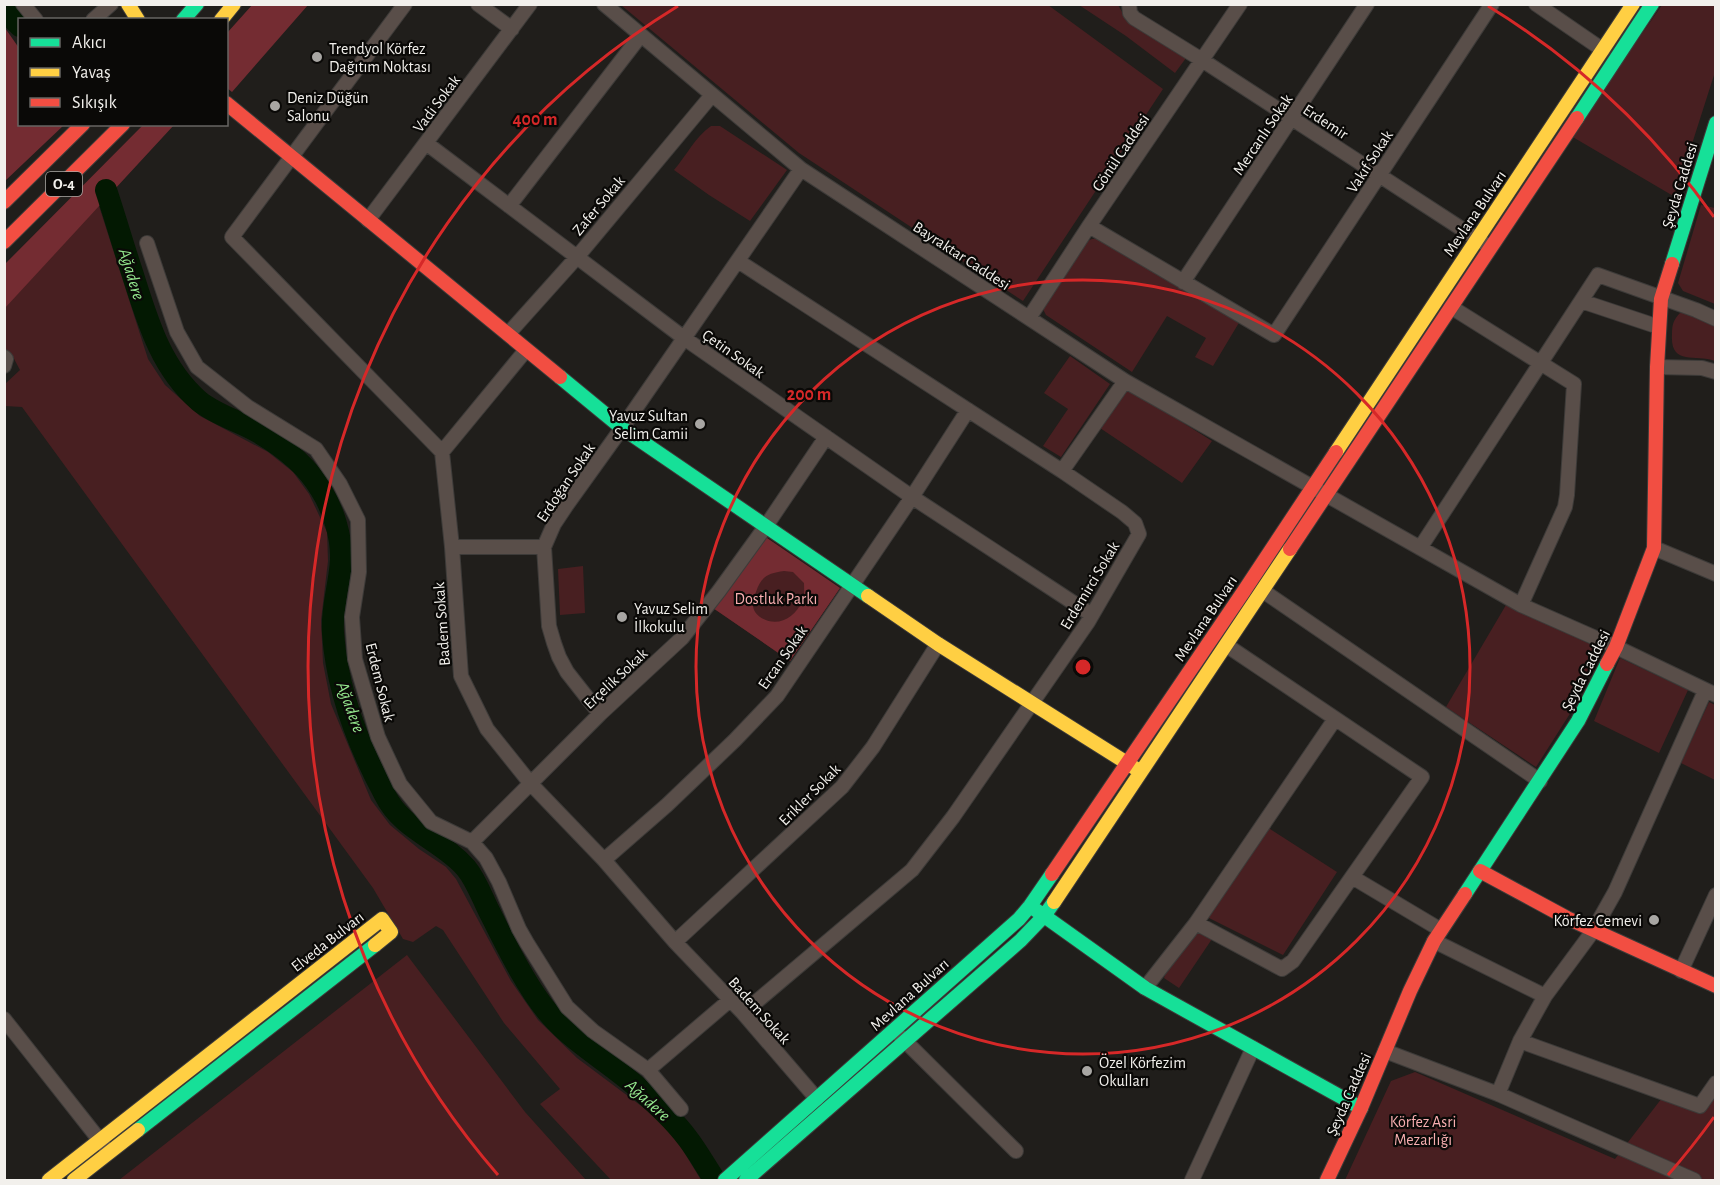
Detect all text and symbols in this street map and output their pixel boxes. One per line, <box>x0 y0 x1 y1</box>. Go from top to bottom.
legend <box>18 18 228 126</box>
text: Akıcı <box>72 34 106 52</box>
place label: Trendyol Körfez Dağıtım Noktası <box>329 41 431 75</box>
marker: Trendyol Körfez Dağıtım Noktası <box>310 50 324 64</box>
text: Yavaş <box>72 64 111 82</box>
street label: Vadi Sokak <box>410 71 464 135</box>
place label: Deniz Düğün Salonu <box>287 90 369 124</box>
street label: Mercanlı Sokak <box>1230 91 1296 178</box>
text: Sıkışık <box>72 94 117 112</box>
marker: Deniz Düğün Salonu <box>268 99 282 113</box>
street label: Erdemir <box>1300 101 1352 143</box>
text: 400 m <box>512 111 558 129</box>
street label: Gönül Caddesi <box>1089 111 1152 194</box>
street label: Vakıf Sokak <box>1344 127 1396 196</box>
street label: Şeyda Caddesi <box>1659 140 1702 230</box>
street label: Mevlana Bulvarı <box>1440 168 1509 259</box>
road number: O-4 <box>46 172 82 196</box>
street label: Zafer Sokak <box>569 172 629 238</box>
street label: Bayraktar Caddesi <box>910 219 1013 294</box>
water label: Ağadere <box>114 245 147 302</box>
street label: Çetin Sokak <box>699 327 768 381</box>
text: 200 m <box>787 386 831 404</box>
place label: Yavuz Sultan Selim Camii <box>609 408 688 442</box>
marker: Yavuz Sultan Selim Camii <box>693 417 707 431</box>
street label: Erdoğan Sokak <box>534 440 598 525</box>
street label: Erdemirci Sokak <box>1057 538 1123 632</box>
street label: Mevlana Bulvarı <box>1171 573 1240 664</box>
street label: Badem Sokak <box>431 581 453 666</box>
park label: Dostluk Parkı <box>735 591 817 607</box>
place label: Yavuz Selim İlkokulu <box>634 601 708 635</box>
marker: Yavuz Selim İlkokulu <box>615 610 629 624</box>
street label: Ercan Sokak <box>755 622 811 692</box>
street label: Şeyda Caddesi <box>1559 627 1614 714</box>
street label: Erdem Sokak <box>363 641 398 724</box>
street label: Erçelik Sokak <box>581 645 651 712</box>
centre of rings <box>1073 657 1093 677</box>
water label: Ağadere <box>332 678 368 736</box>
street label: Erikler Sokak <box>776 760 844 829</box>
street label: Elveda Bulvarı <box>288 909 367 975</box>
place label: Körfez Cemevi <box>1553 913 1642 929</box>
marker: Körfez Cemevi <box>1647 913 1661 927</box>
street label: Mevlana Bulvarı <box>867 956 952 1034</box>
street label: Badem Sokak <box>725 974 794 1048</box>
street label: Şeyda Caddesi <box>1324 1051 1375 1139</box>
place label: Özel Körfezim Okulları <box>1099 1053 1186 1089</box>
marker: Özel Körfezim Okulları <box>1080 1064 1094 1078</box>
water label: Ağadere <box>621 1076 673 1125</box>
park label: Körfez Asri Mezarlığı <box>1390 1114 1456 1148</box>

